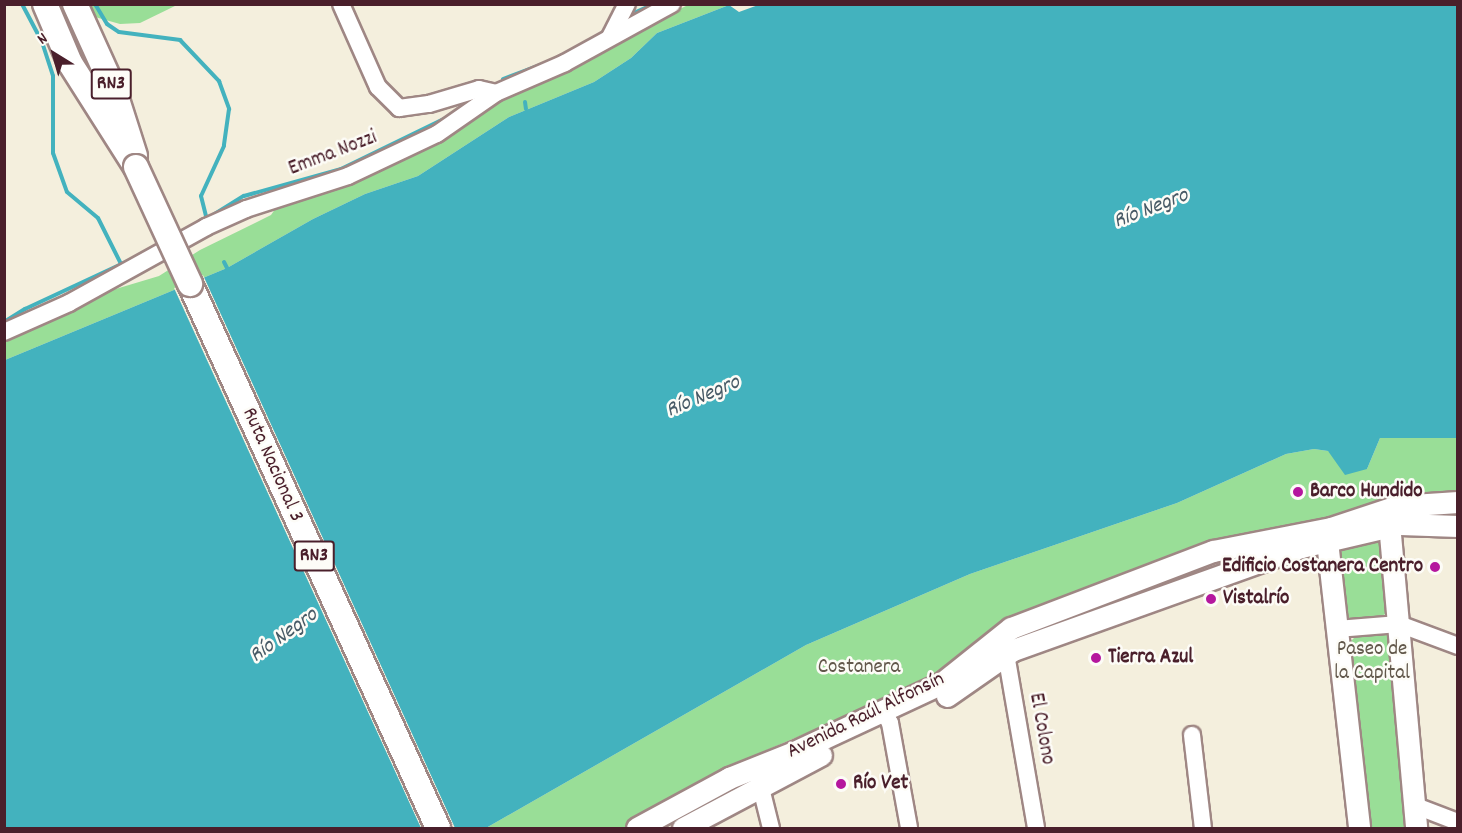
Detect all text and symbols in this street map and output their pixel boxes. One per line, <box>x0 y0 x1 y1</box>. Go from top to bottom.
north arrow <box>24 24 84 84</box>
text: N <box>33 28 53 51</box>
road number: RN3 <box>90 67 132 101</box>
street label: Emma Nozzi <box>285 126 381 182</box>
water label: Río Negro <box>1110 183 1192 235</box>
water label: Río Negro <box>662 370 744 424</box>
street label: Ruta Nacional 3 <box>236 404 308 526</box>
place label: Barco Hundido <box>1310 479 1423 505</box>
marker: Barco Hundido <box>1291 485 1305 499</box>
road number: RN3 <box>293 539 335 573</box>
place label: Edificio Costanera Centro <box>1222 554 1423 580</box>
marker: Edificio Costanera Centro <box>1428 560 1442 574</box>
place label: Vistalrío <box>1223 586 1289 612</box>
marker: Vistalrío <box>1204 592 1218 606</box>
water label: Río Negro <box>245 602 323 670</box>
park label: Paseo de la Capital <box>1334 637 1410 687</box>
place label: Tierra Azul <box>1108 645 1193 671</box>
marker: Tierra Azul <box>1089 651 1103 665</box>
park label: Costanera <box>818 655 900 681</box>
street label: Avenida Raúl Alfonsín <box>783 667 949 765</box>
street label: El Colono <box>1022 691 1060 767</box>
place label: Río Vet <box>853 771 908 797</box>
marker: Río Vet <box>834 777 848 791</box>

